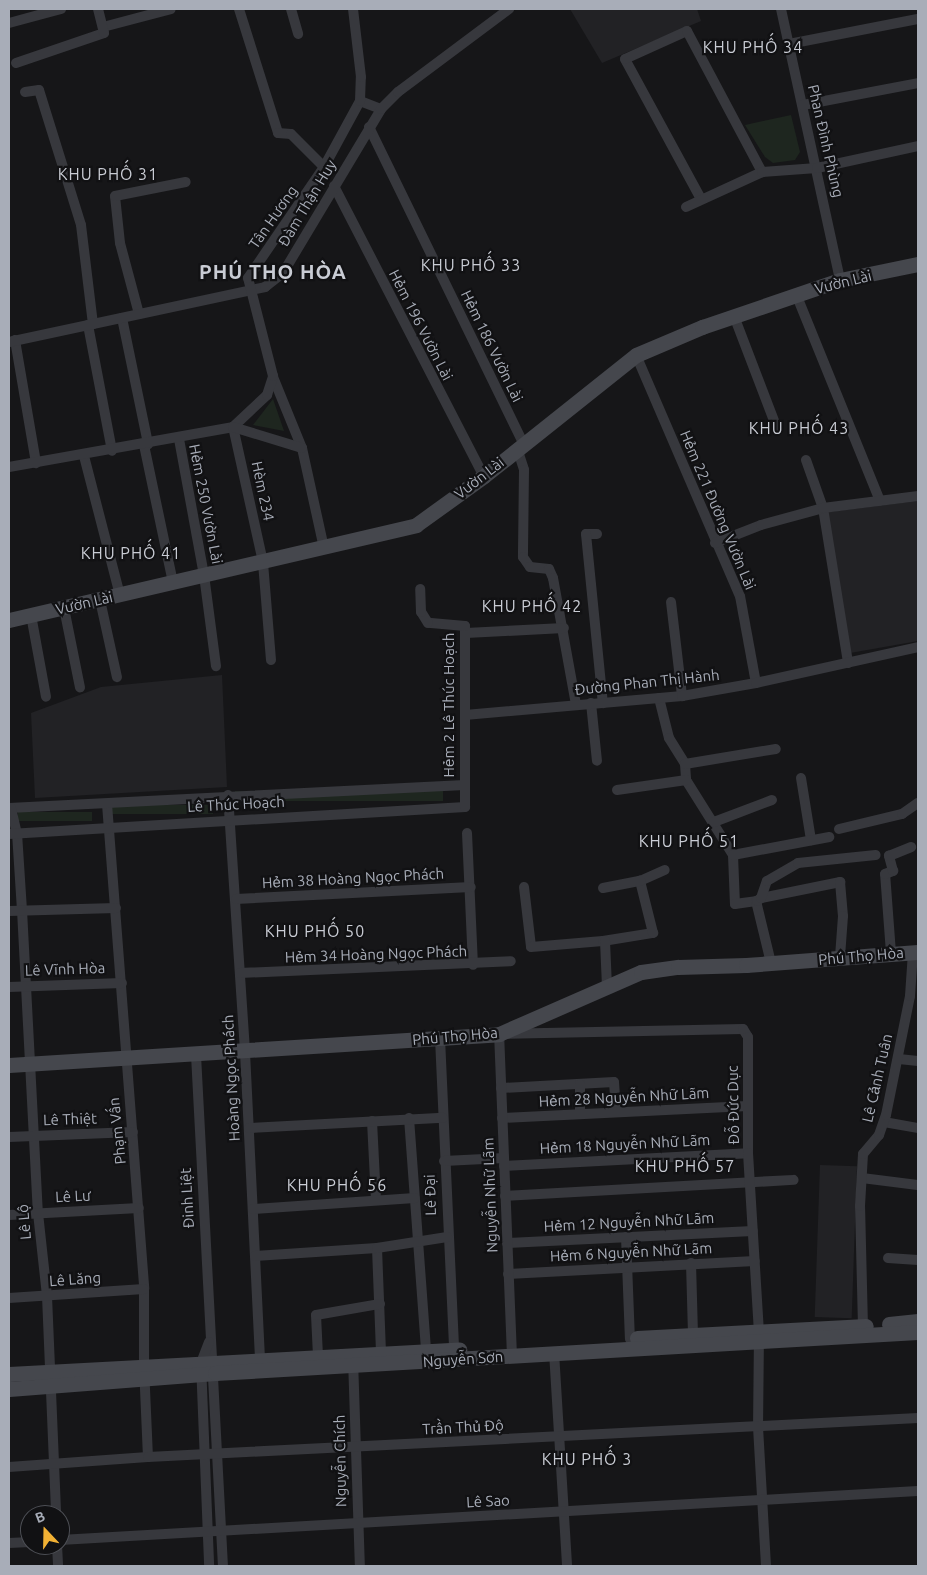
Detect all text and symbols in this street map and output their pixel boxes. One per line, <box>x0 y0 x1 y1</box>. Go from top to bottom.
district label: KHU PHỐ 34 <box>702 37 804 57</box>
street label: Phan Đình Phùng <box>804 83 848 199</box>
street label: Đàm Thận Huy <box>274 156 340 250</box>
district label: KHU PHỐ 31 <box>57 164 159 184</box>
street label: Tân Hương <box>245 182 301 252</box>
district label: KHU PHỐ 33 <box>420 255 522 275</box>
district label: PHÚ THỌ HÒA <box>198 259 348 283</box>
street label: Vườn Lài <box>813 266 873 298</box>
street label: Hẻm 196 Vườn Lài <box>385 267 457 383</box>
street label: Hẻm 186 Vườn Lài <box>457 287 527 405</box>
district label: KHU PHỐ 43 <box>748 418 850 438</box>
street label: Hẻm 221 Đường Vườn Lài <box>676 428 760 592</box>
street label: Hẻm 250 Vườn Lài <box>186 442 226 566</box>
street label: Vườn Lài <box>451 453 507 503</box>
street label: Hèm 234 <box>248 460 278 522</box>
district label: KHU PHỐ 41 <box>80 543 182 563</box>
street label: Vườn Lài <box>54 588 114 618</box>
district label: KHU PHỐ 42 <box>481 596 583 616</box>
street label: Hẻm 2 Lê Thúc Hoạch <box>440 633 458 777</box>
street label: Đường Phan Thị Hành <box>574 665 720 699</box>
street label: Lê Thúc Hoạch <box>187 792 285 816</box>
district label: KHU PHỐ 51 <box>638 831 740 851</box>
street label: Hẻm 38 Hoàng Ngọc Phách <box>261 864 445 892</box>
district label: KHU PHỐ 50 <box>264 921 366 941</box>
street label: Hẻm 34 Hoàng Ngọc Phách <box>285 942 467 966</box>
street label: Phú Thọ Hòa <box>818 943 904 969</box>
street label: Lê Vĩnh Hòa <box>24 959 106 979</box>
street label: Hoàng Ngọc Phách <box>219 1014 243 1142</box>
street label: Phú Thọ Hòa <box>412 1023 498 1049</box>
street label: Lê Cảnh Tuân <box>858 1032 896 1124</box>
street label: Đỗ Đức Dục <box>723 1065 743 1145</box>
street label: Hẻm 28 Nguyễn Nhữ Lãm <box>538 1084 710 1110</box>
street label: Phạm Vấn <box>105 1097 129 1165</box>
street label: Lê Thiệt <box>43 1109 97 1129</box>
street label: Hẻm 18 Nguyễn Nhữ Lãm <box>539 1131 711 1157</box>
street label: Nguyễn Nhữ Lãm <box>479 1137 501 1253</box>
district label: KHU PHỐ 57 <box>634 1156 736 1176</box>
street label: Đinh Liệt <box>176 1167 198 1229</box>
street label: Lê Đại <box>420 1174 440 1216</box>
district label: KHU PHỐ 56 <box>286 1175 388 1195</box>
street label: Lê Lư <box>55 1186 91 1206</box>
street label: Lê Lộ <box>13 1203 35 1241</box>
street label: Hẻm 12 Nguyễn Nhữ Lãm <box>543 1209 715 1235</box>
street label: Hẻm 6 Nguyễn Nhữ Lãm <box>550 1239 712 1265</box>
street label: Lê Lăng <box>48 1268 102 1290</box>
street label: Nguyễn Sơn <box>422 1347 504 1371</box>
street label: Nguyễn Chích <box>330 1415 350 1507</box>
street label: Trần Thủ Độ <box>422 1416 504 1438</box>
district label: KHU PHỐ 3 <box>541 1449 633 1469</box>
street label: Lê Sao <box>466 1491 510 1511</box>
north arrow <box>20 1505 70 1555</box>
text: B <box>33 1508 47 1526</box>

